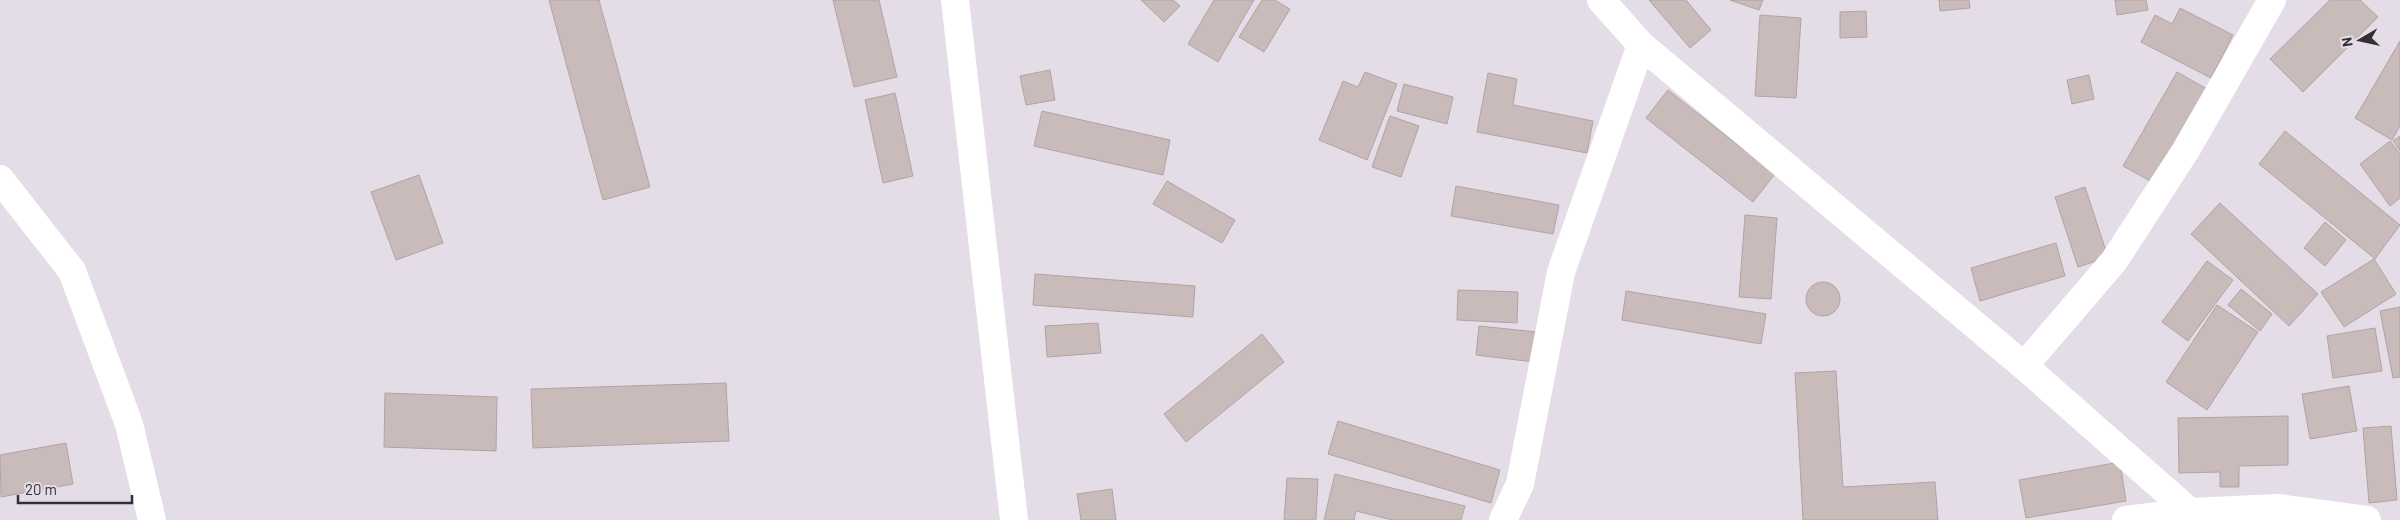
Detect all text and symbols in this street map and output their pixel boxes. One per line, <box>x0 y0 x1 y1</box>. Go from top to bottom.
north arrow <box>2335 15 2385 65</box>
text: N <box>2338 36 2356 48</box>
scale bar <box>18 472 131 504</box>
text: 20 m <box>25 480 57 498</box>

